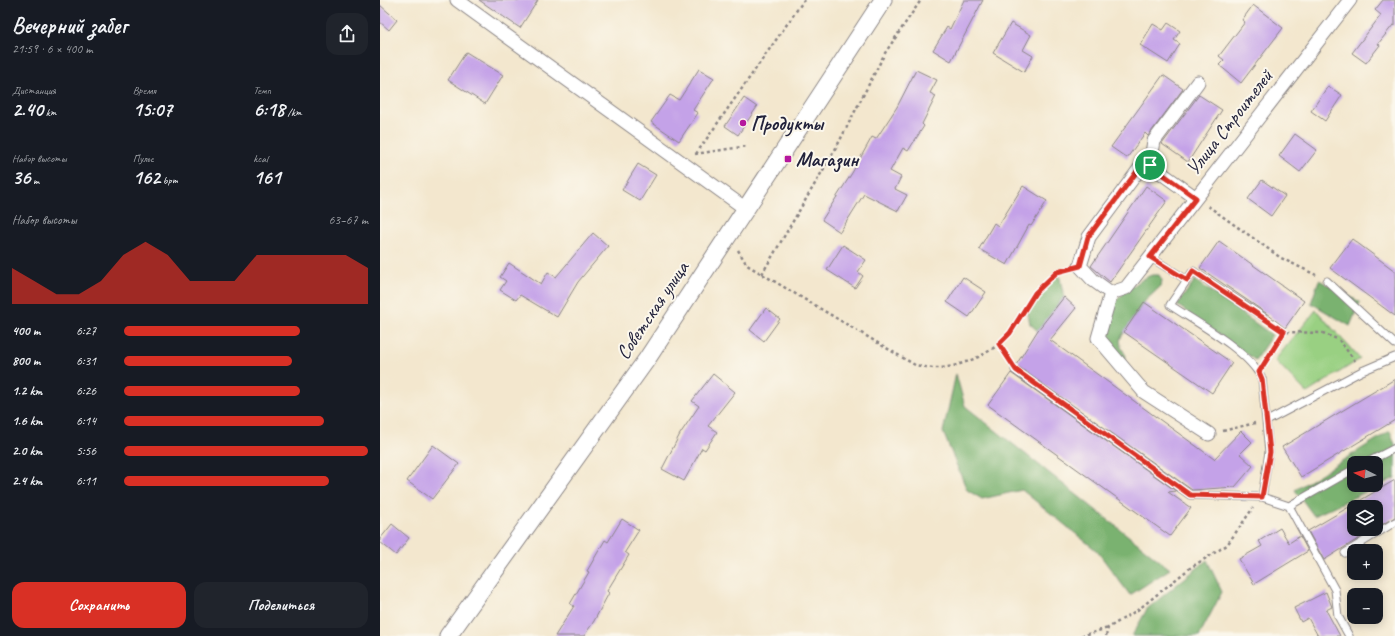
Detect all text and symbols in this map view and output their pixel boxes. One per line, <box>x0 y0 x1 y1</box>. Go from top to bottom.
text: Вечерний забег <box>12 12 127 40</box>
button: share <box>326 13 368 55</box>
text: 21:59 · 6 × 400 m <box>12 41 93 57</box>
street label: Улица Строителей <box>1180 63 1279 180</box>
text: Дистанция <box>12 83 56 97</box>
text: Время <box>133 83 156 97</box>
text: Темп <box>253 83 271 97</box>
text: 2.40 <box>12 97 43 122</box>
text: 15:07 <box>133 97 172 122</box>
text: 6:18 <box>253 97 285 122</box>
text: km <box>43 105 56 119</box>
text: /km <box>285 105 302 119</box>
place label: Продукты <box>751 111 825 137</box>
marker: Продукты <box>738 118 748 128</box>
place label: Магазин <box>796 147 860 173</box>
pin <box>1133 148 1167 182</box>
text: Набор высоты <box>12 151 67 165</box>
text: Пульс <box>133 151 154 165</box>
text: kcal <box>253 151 268 165</box>
marker: Магазин <box>783 154 793 164</box>
icon: arrive <box>1139 154 1161 176</box>
text: 36 <box>12 165 30 190</box>
text: 162 <box>133 165 160 190</box>
text: 161 <box>253 165 281 190</box>
text: m <box>30 173 39 187</box>
text: bpm <box>160 173 178 187</box>
text: Набор высоты <box>12 212 77 228</box>
text: 63–67 m <box>328 212 368 228</box>
street label: Советская улица <box>611 255 695 364</box>
text: 400 m <box>12 323 40 339</box>
text: 6:27 <box>76 323 96 339</box>
text: 800 m <box>12 353 40 369</box>
text: 6:31 <box>76 353 96 369</box>
text: 1.2 km <box>12 383 42 399</box>
text: 6:26 <box>76 383 96 399</box>
text: 1.6 km <box>12 413 43 429</box>
text: 6:14 <box>76 413 96 429</box>
text: 2.0 km <box>12 443 42 459</box>
text: 5:56 <box>76 443 96 459</box>
north arrow <box>1347 456 1383 492</box>
map controls <box>1347 456 1383 624</box>
text: 2.4 km <box>12 473 42 489</box>
text: 6:11 <box>76 473 96 489</box>
button: layers <box>1347 500 1383 536</box>
button: + <box>1347 544 1383 580</box>
button: Сохранить <box>12 582 186 628</box>
button: Поделиться <box>194 582 368 628</box>
button: − <box>1347 588 1383 624</box>

